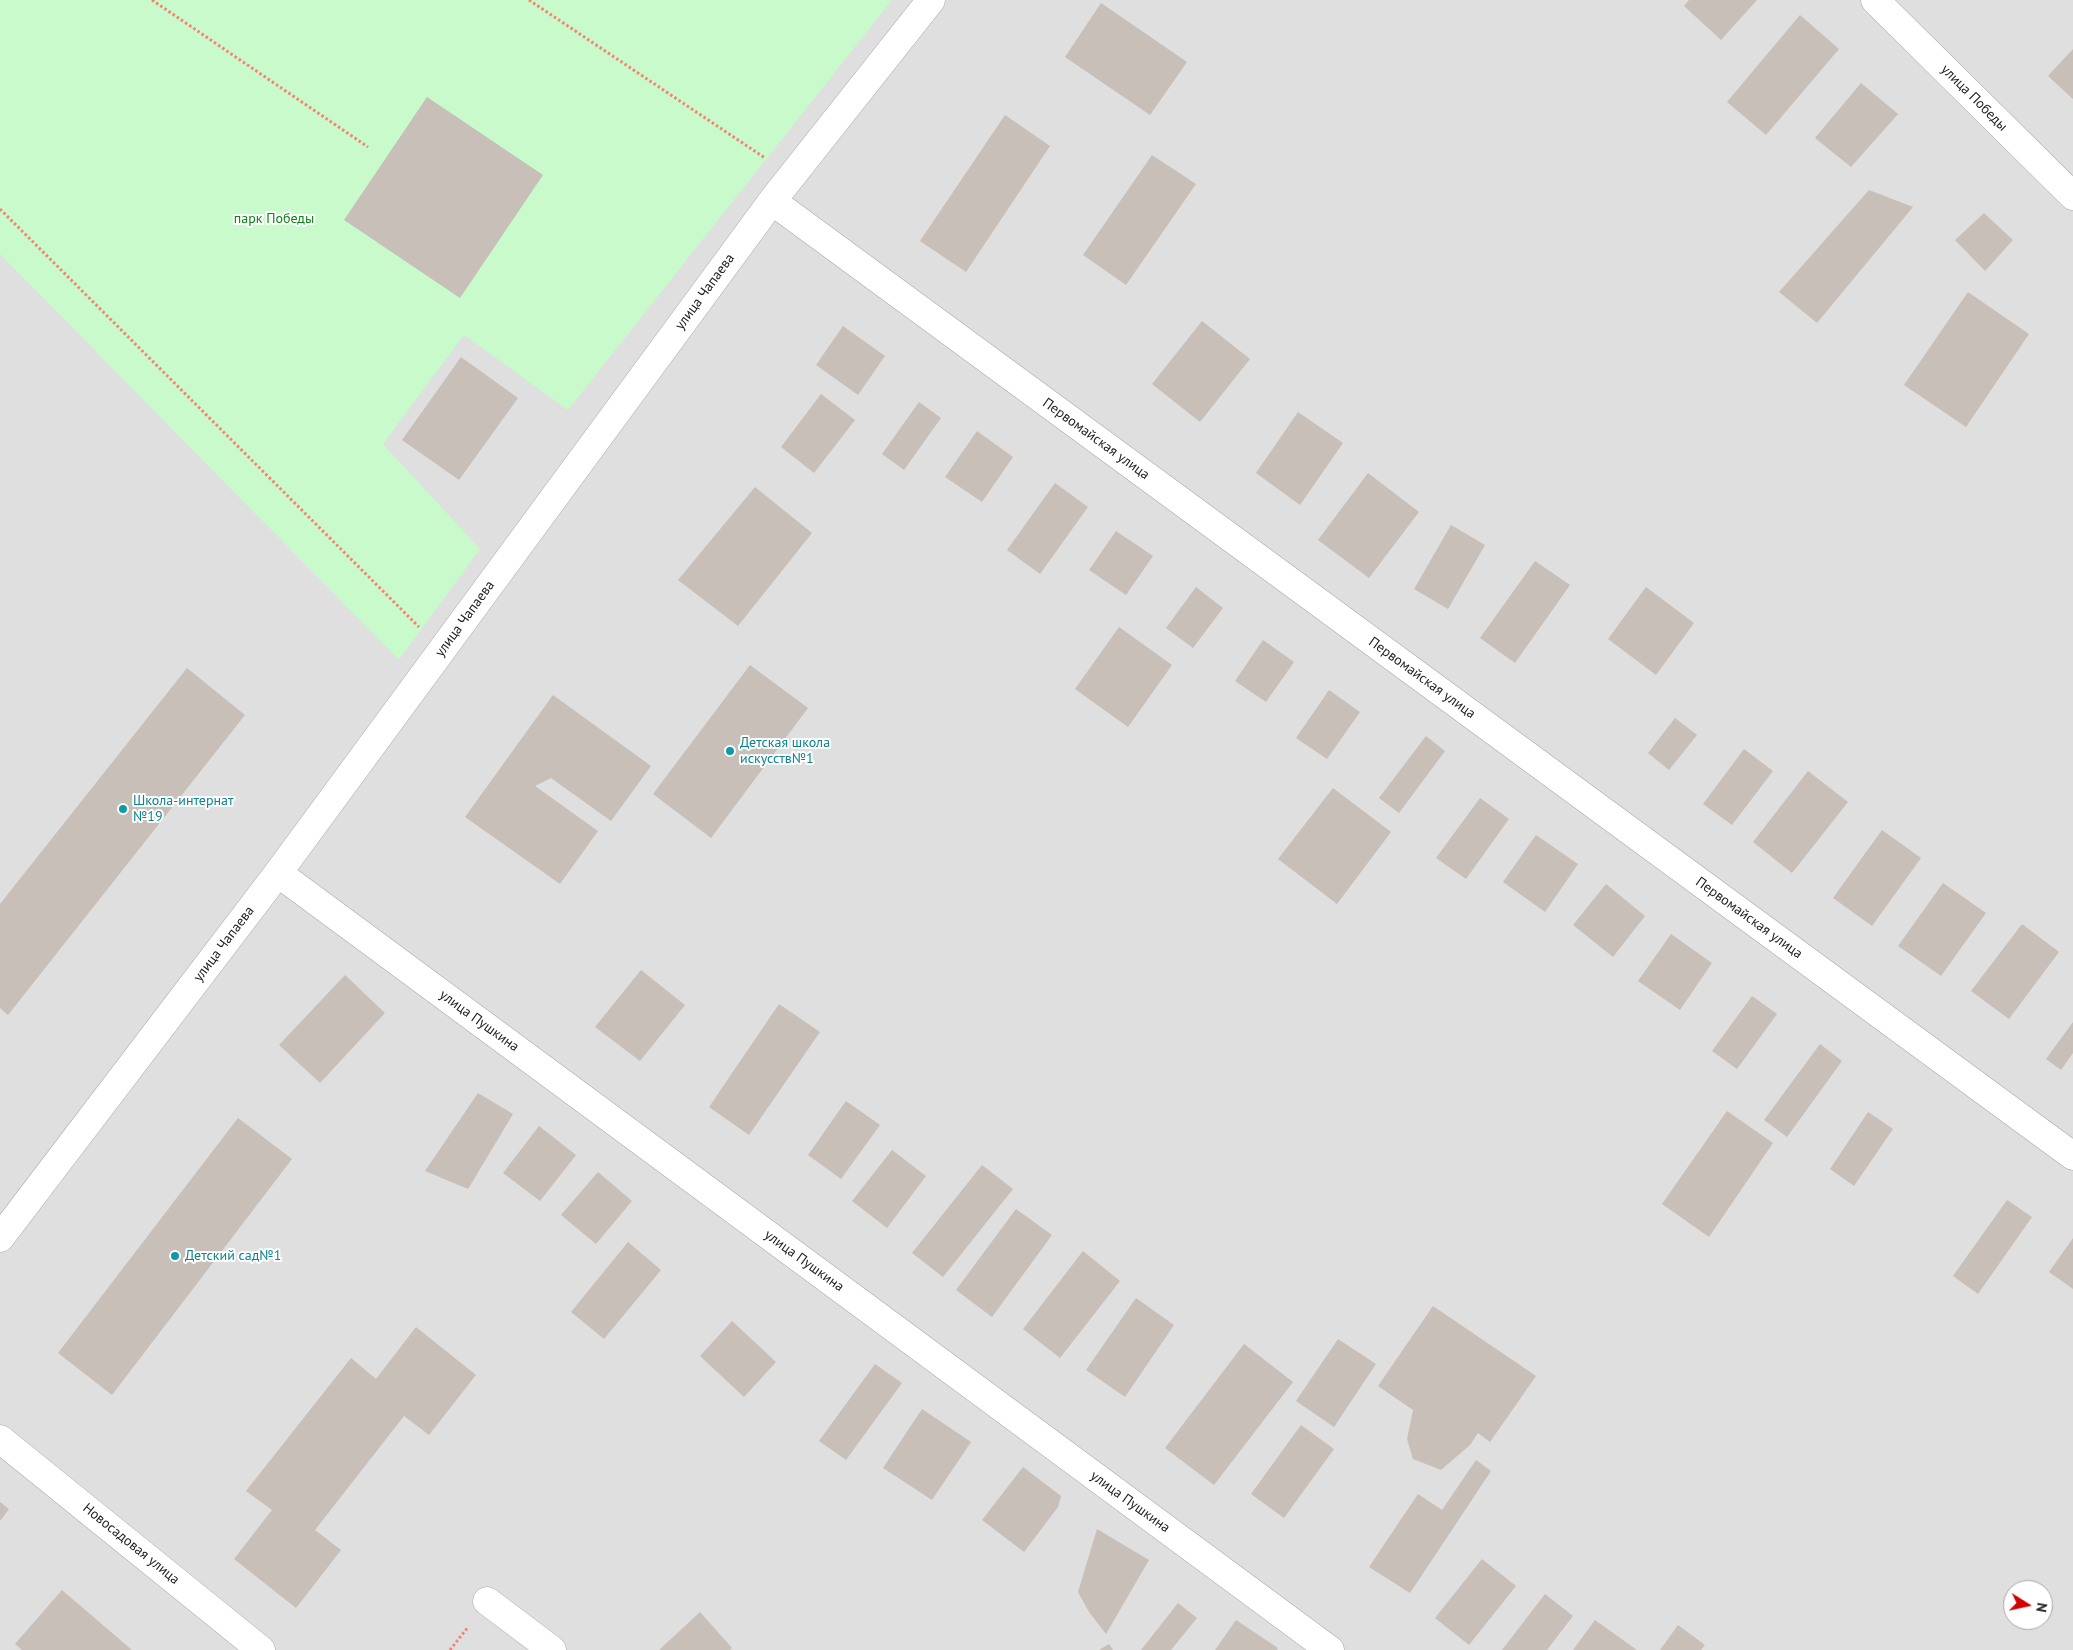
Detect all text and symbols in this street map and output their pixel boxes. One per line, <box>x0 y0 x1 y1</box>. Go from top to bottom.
street label: улица Победы <box>1937 61 2011 135</box>
park label: парк Победы <box>234 211 314 227</box>
street label: улица Чапаева <box>672 251 738 333</box>
street label: Первомайская улица <box>1039 395 1153 483</box>
street label: улица Чапаева <box>432 578 498 660</box>
street label: Первомайская улица <box>1365 634 1479 722</box>
place label: Детская школа искусств№1 <box>740 735 830 768</box>
marker: Детская школа искусств№1 <box>724 745 736 757</box>
place label: Школа-интернат №19 <box>133 793 234 826</box>
marker: Школа-интернат №19 <box>117 803 129 815</box>
street label: Первомайская улица <box>1692 874 1806 962</box>
street label: улица Чапаева <box>190 903 258 985</box>
street label: улица Пушкина <box>436 987 522 1055</box>
street label: улица Пушкина <box>761 1227 847 1295</box>
place label: Детский сад№1 <box>185 1248 281 1264</box>
marker: Детский сад№1 <box>169 1250 181 1262</box>
street label: улица Пушкина <box>1087 1468 1173 1536</box>
street label: Новосадовая улица <box>79 1500 183 1588</box>
north arrow <box>2003 1580 2053 1630</box>
text: N <box>2032 1601 2051 1614</box>

